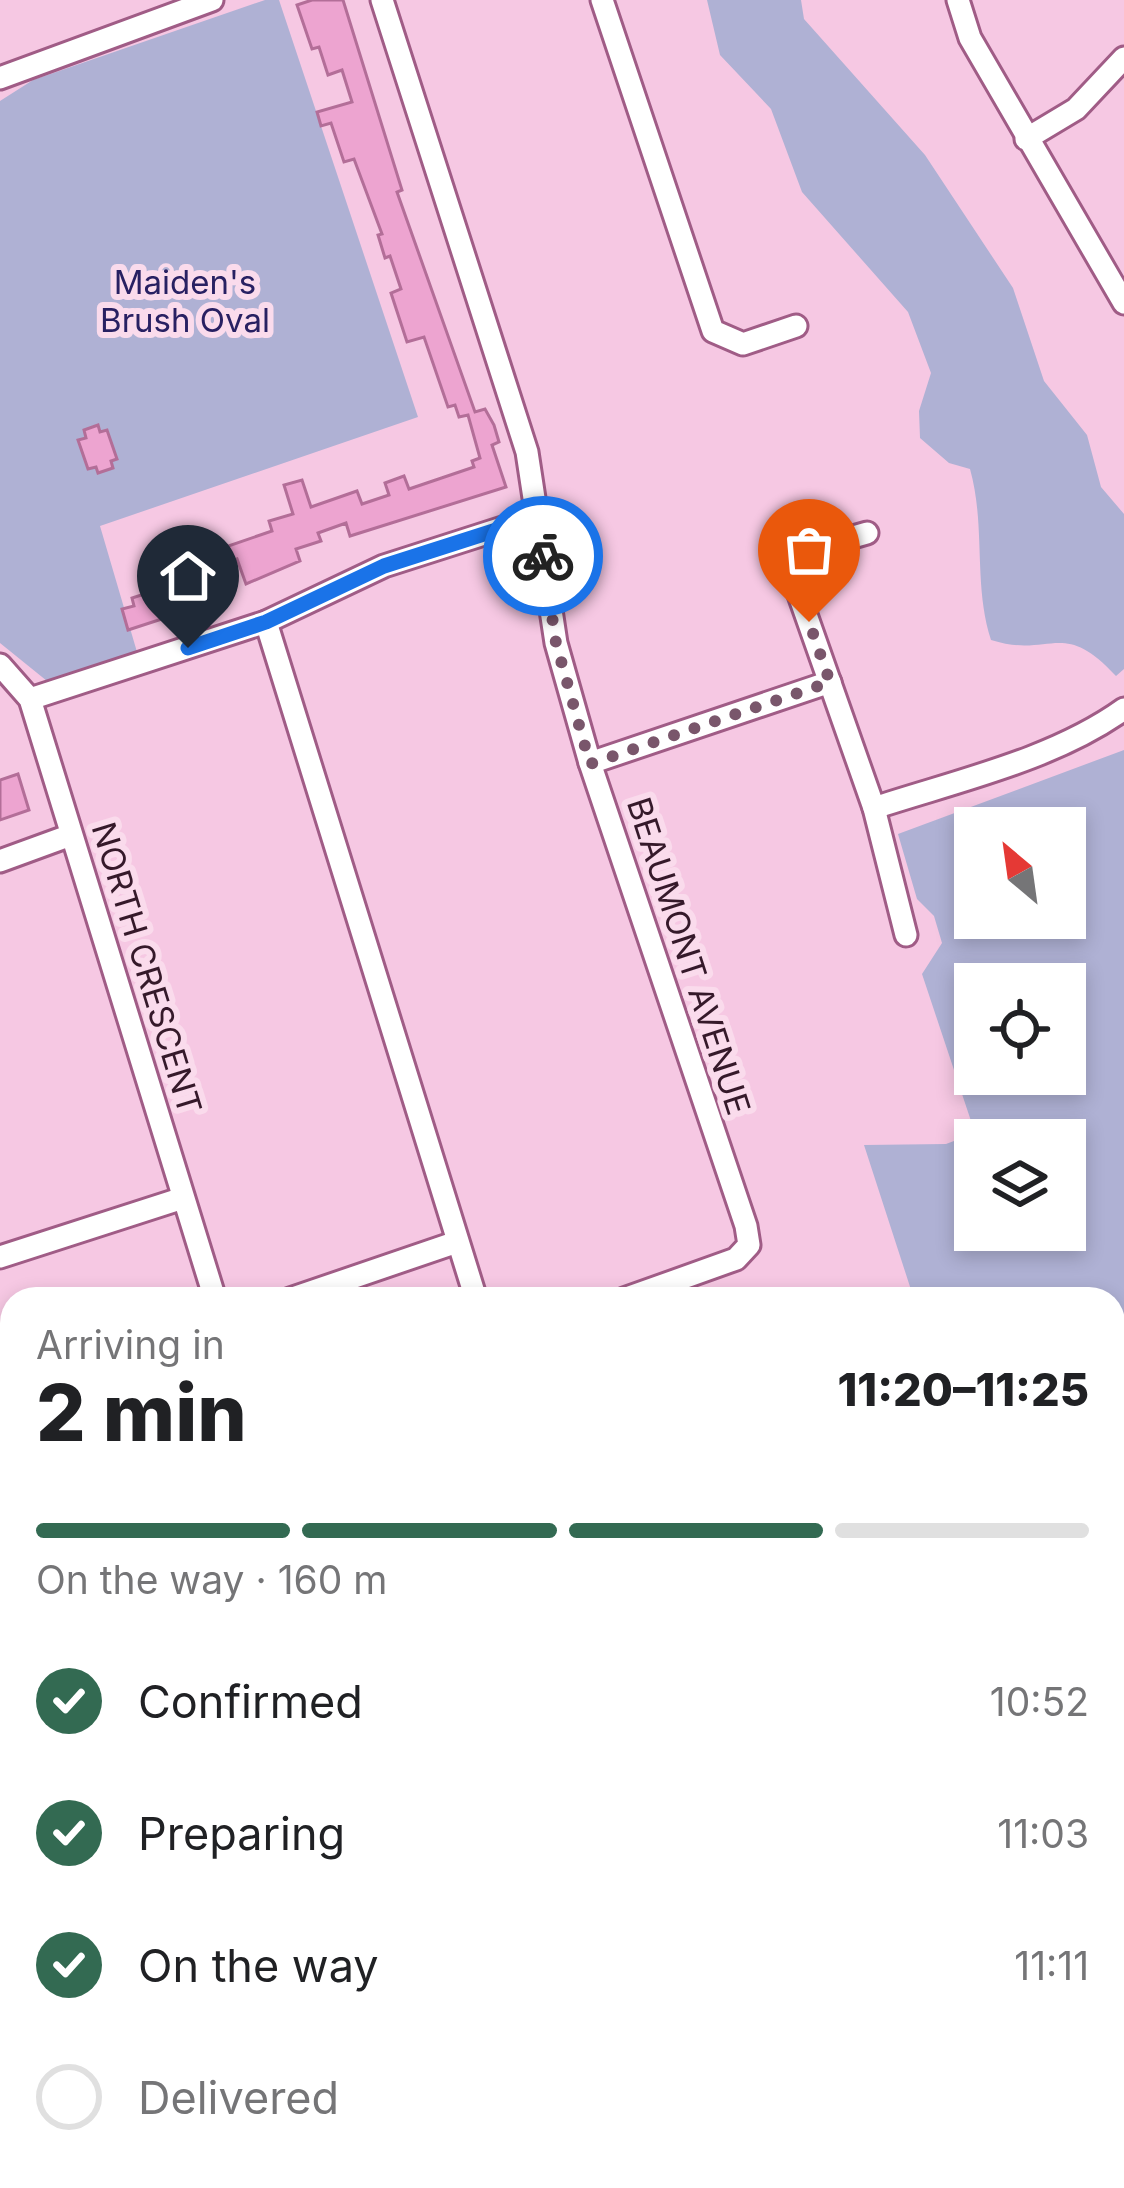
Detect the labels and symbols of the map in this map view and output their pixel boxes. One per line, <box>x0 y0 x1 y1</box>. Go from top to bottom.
park label: Maiden's Brush Oval <box>100 262 270 340</box>
courier <box>483 496 603 616</box>
pin <box>758 499 860 622</box>
pin <box>137 525 239 648</box>
street label: BEAUMONT AVENUE <box>619 792 759 1120</box>
north arrow <box>954 807 1086 939</box>
street label: NORTH CRESCENT <box>84 817 210 1119</box>

